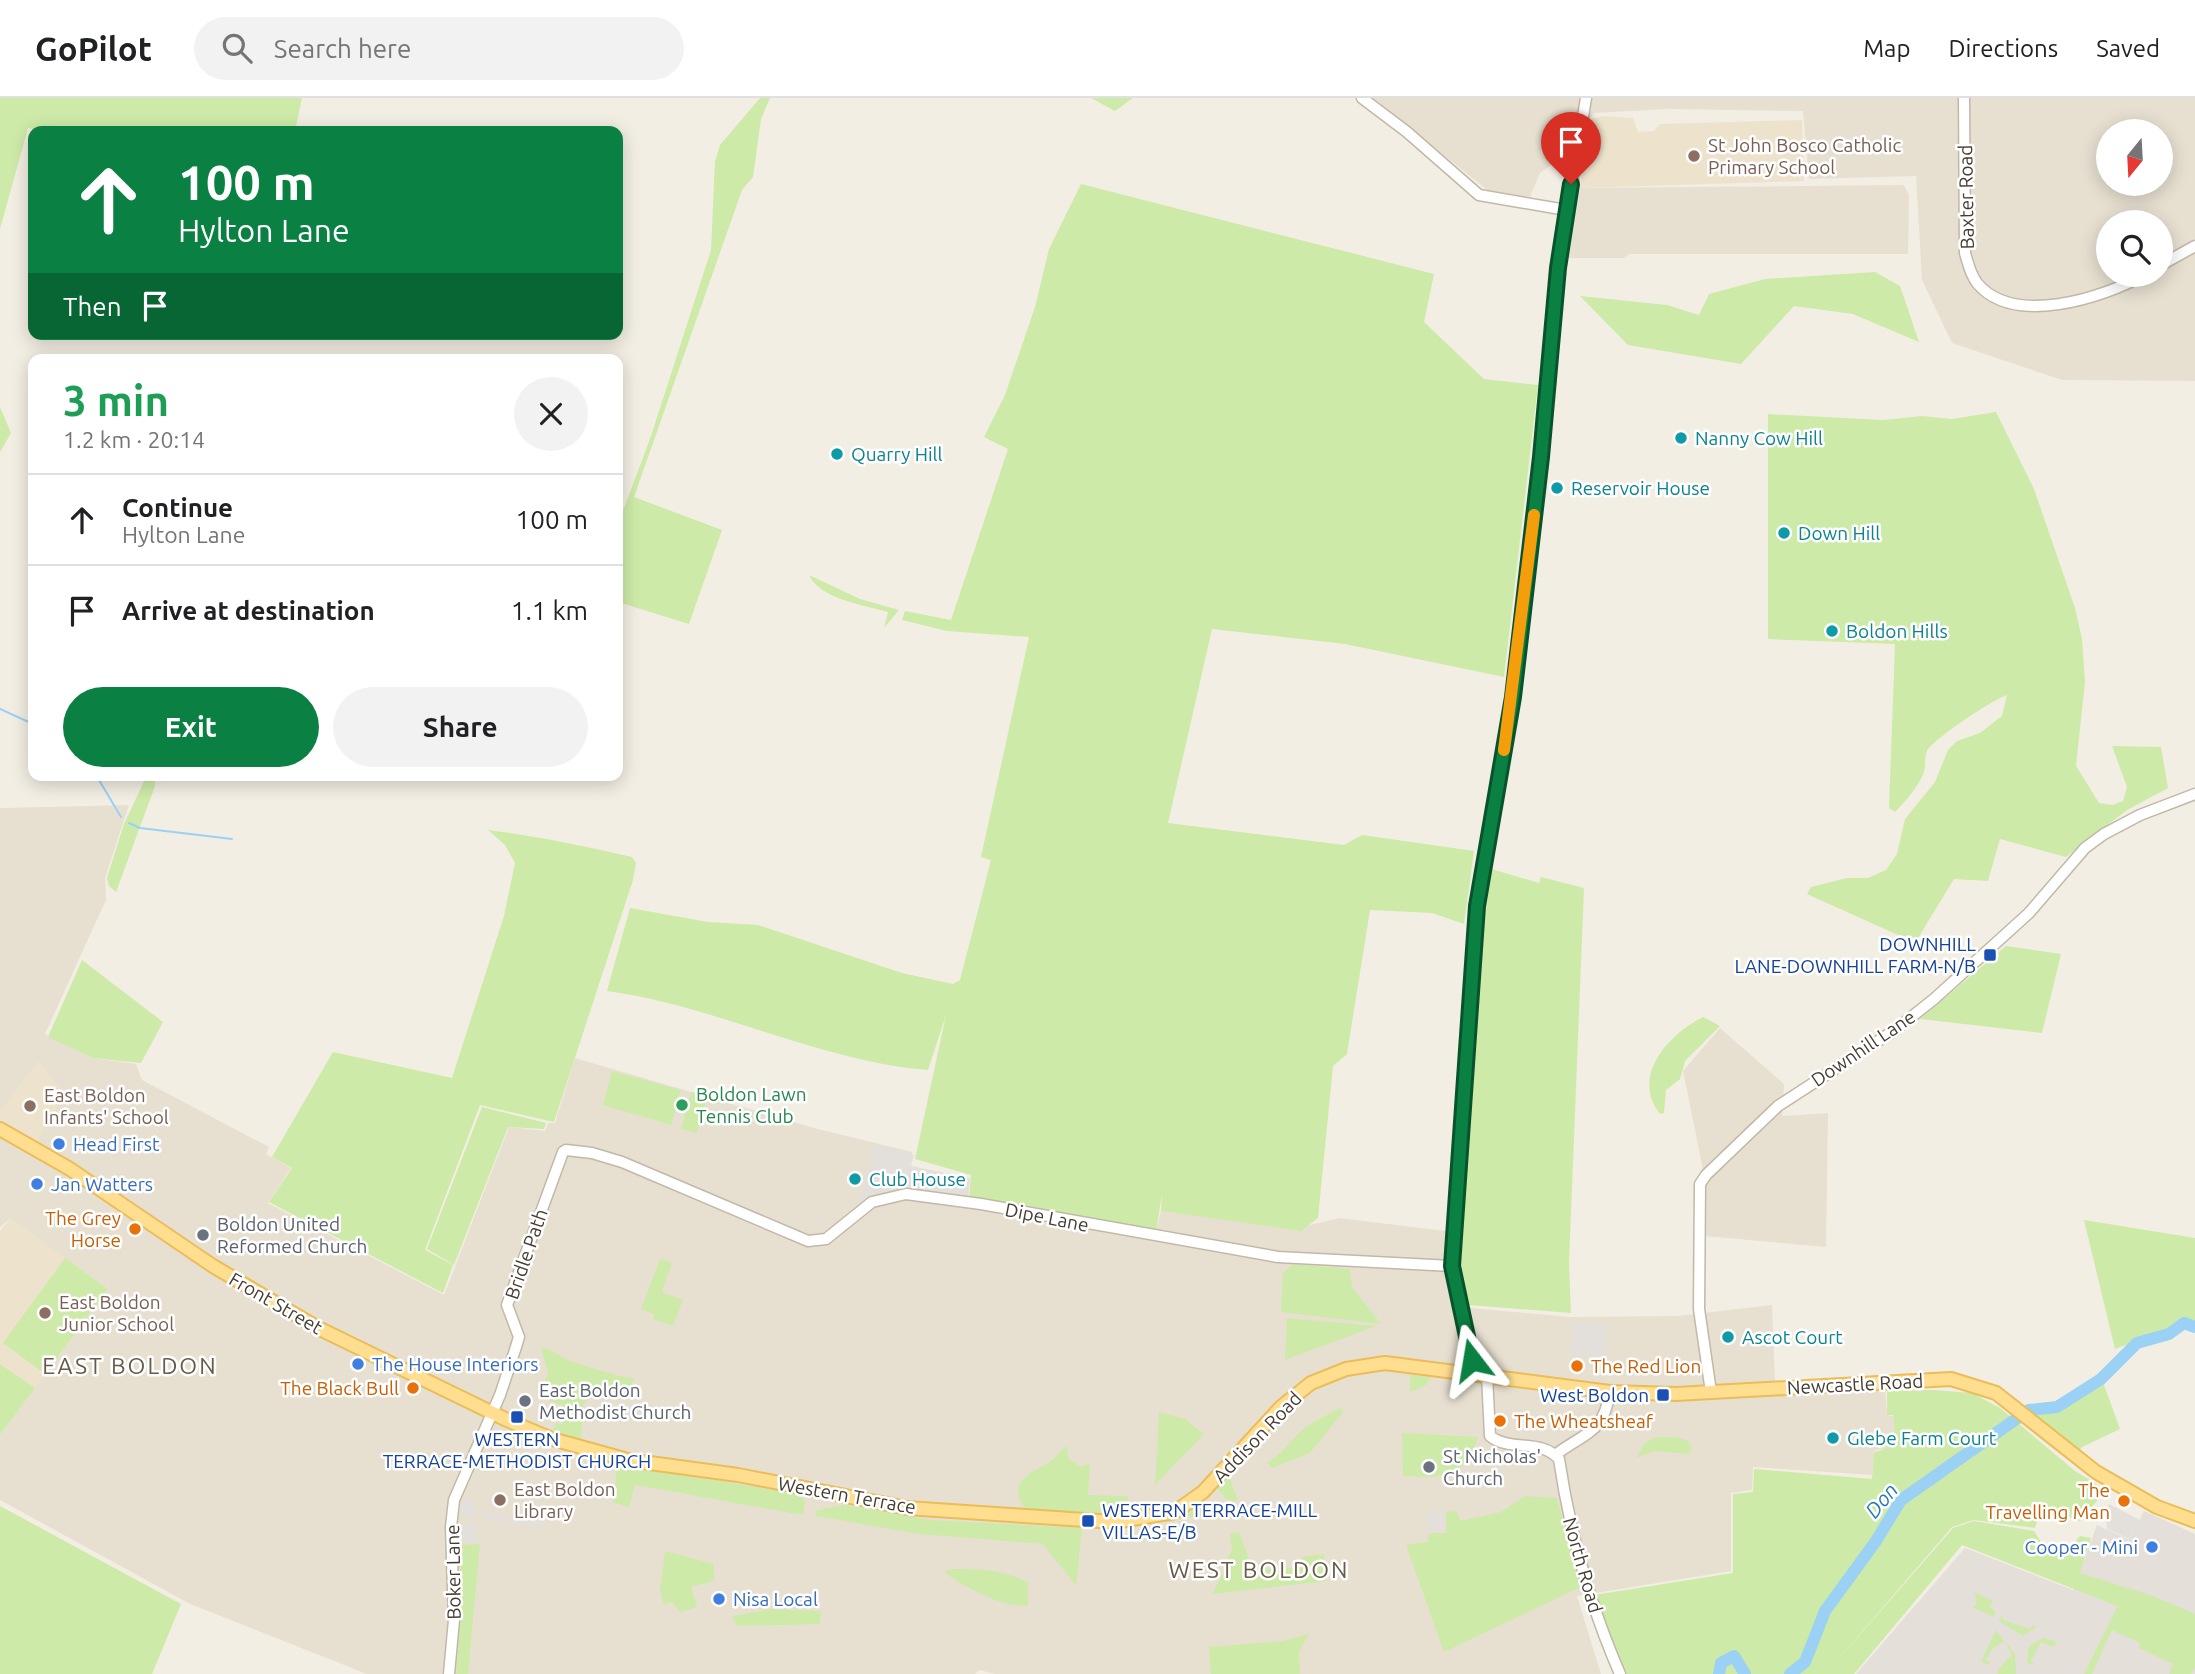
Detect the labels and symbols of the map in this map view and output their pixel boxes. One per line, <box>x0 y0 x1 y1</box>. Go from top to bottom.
pin <box>1541 112 1601 184</box>
north arrow <box>2096 119 2174 196</box>
place label: St John Bosco Catholic Primary School <box>1708 134 1901 178</box>
street label: Baxter Road <box>1954 144 1978 250</box>
marker: St John Bosco Catholic Primary School <box>1686 148 1702 164</box>
place label: Nanny Cow Hill <box>1695 427 1823 449</box>
marker: Nanny Cow Hill <box>1673 430 1689 446</box>
place label: Quarry Hill <box>851 443 943 465</box>
marker: Quarry Hill <box>829 446 845 462</box>
place label: Reservoir House <box>1571 477 1710 499</box>
marker: Reservoir House <box>1549 480 1565 496</box>
place label: Down Hill <box>1798 522 1880 544</box>
marker: Down Hill <box>1776 525 1792 541</box>
place label: Boldon Hills <box>1846 620 1948 642</box>
marker: Boldon Hills <box>1824 623 1840 639</box>
place label: DOWNHILL LANE-DOWNHILL FARM-N/B <box>1735 933 1976 977</box>
marker: DOWNHILL LANE-DOWNHILL FARM-N/B <box>1982 947 1998 963</box>
street label: Downhill Lane <box>1807 1005 1919 1091</box>
place label: Boldon Lawn Tennis Club <box>696 1083 807 1127</box>
place label: East Boldon Infants' School <box>44 1084 169 1128</box>
marker: Boldon Lawn Tennis Club <box>674 1097 690 1113</box>
marker: East Boldon Infants' School <box>22 1098 38 1114</box>
place label: Head First <box>73 1133 160 1155</box>
marker: Head First <box>51 1136 67 1152</box>
place label: Club House <box>869 1168 966 1190</box>
marker: Club House <box>847 1171 863 1187</box>
place label: Jan Watters <box>51 1173 153 1195</box>
marker: Jan Watters <box>29 1176 45 1192</box>
street label: Dipe Lane <box>1003 1198 1091 1236</box>
street label: Bridle Path <box>500 1206 552 1302</box>
place label: The Grey Horse <box>45 1207 121 1251</box>
place label: Boldon United Reformed Church <box>217 1213 367 1257</box>
marker: The Grey Horse <box>127 1221 143 1237</box>
marker: Boldon United Reformed Church <box>195 1227 211 1243</box>
street label: Front Street <box>226 1268 327 1339</box>
place label: East Boldon Junior School <box>59 1291 174 1335</box>
marker: East Boldon Junior School <box>37 1305 53 1321</box>
position arrow <box>1435 1323 1509 1397</box>
place label: Ascot Court <box>1742 1326 1843 1348</box>
marker: Ascot Court <box>1720 1329 1736 1345</box>
district label: EAST BOLDON <box>42 1353 218 1378</box>
place label: The House Interiors <box>372 1353 539 1375</box>
place label: The Red Lion <box>1591 1355 1701 1377</box>
marker: The House Interiors <box>350 1356 366 1372</box>
marker: The Red Lion <box>1569 1358 1585 1374</box>
street label: Newcastle Road <box>1786 1369 1924 1399</box>
place label: The Black Bull <box>280 1377 399 1399</box>
place label: East Boldon Methodist Church <box>539 1379 691 1423</box>
marker: The Black Bull <box>405 1380 421 1396</box>
place label: West Boldon <box>1540 1384 1649 1406</box>
street label: Addison Road <box>1208 1387 1306 1487</box>
marker: West Boldon <box>1655 1387 1671 1403</box>
marker: East Boldon Methodist Church <box>517 1393 533 1409</box>
marker: WESTERN TERRACE-METHODIST CHURCH <box>509 1409 525 1425</box>
place label: The Wheatsheaf <box>1514 1410 1654 1432</box>
marker: The Wheatsheaf <box>1492 1413 1508 1429</box>
place label: Glebe Farm Court <box>1847 1427 1997 1449</box>
place label: WESTERN TERRACE-METHODIST CHURCH <box>383 1428 651 1472</box>
marker: Glebe Farm Court <box>1825 1430 1841 1446</box>
place label: St Nicholas' Church <box>1443 1445 1541 1489</box>
marker: St Nicholas' Church <box>1421 1459 1437 1475</box>
street label: Western Terrace <box>776 1472 918 1518</box>
place label: East Boldon Library <box>514 1478 616 1522</box>
water label: Don <box>1860 1478 1902 1522</box>
place label: The Travelling Man <box>1986 1479 2110 1523</box>
marker: East Boldon Library <box>492 1492 508 1508</box>
marker: The Travelling Man <box>2116 1493 2132 1509</box>
place label: WESTERN TERRACE-MILL VILLAS-E/B <box>1102 1499 1318 1543</box>
marker: WESTERN TERRACE-MILL VILLAS-E/B <box>1080 1513 1096 1529</box>
street label: North Road <box>1559 1515 1607 1615</box>
street label: Boker Lane <box>441 1524 465 1620</box>
place label: Cooper - Mini <box>2025 1536 2138 1558</box>
marker: Cooper - Mini <box>2144 1539 2160 1555</box>
district label: WEST BOLDON <box>1169 1557 1349 1582</box>
place label: Nisa Local <box>733 1588 818 1610</box>
marker: Nisa Local <box>711 1591 727 1607</box>

